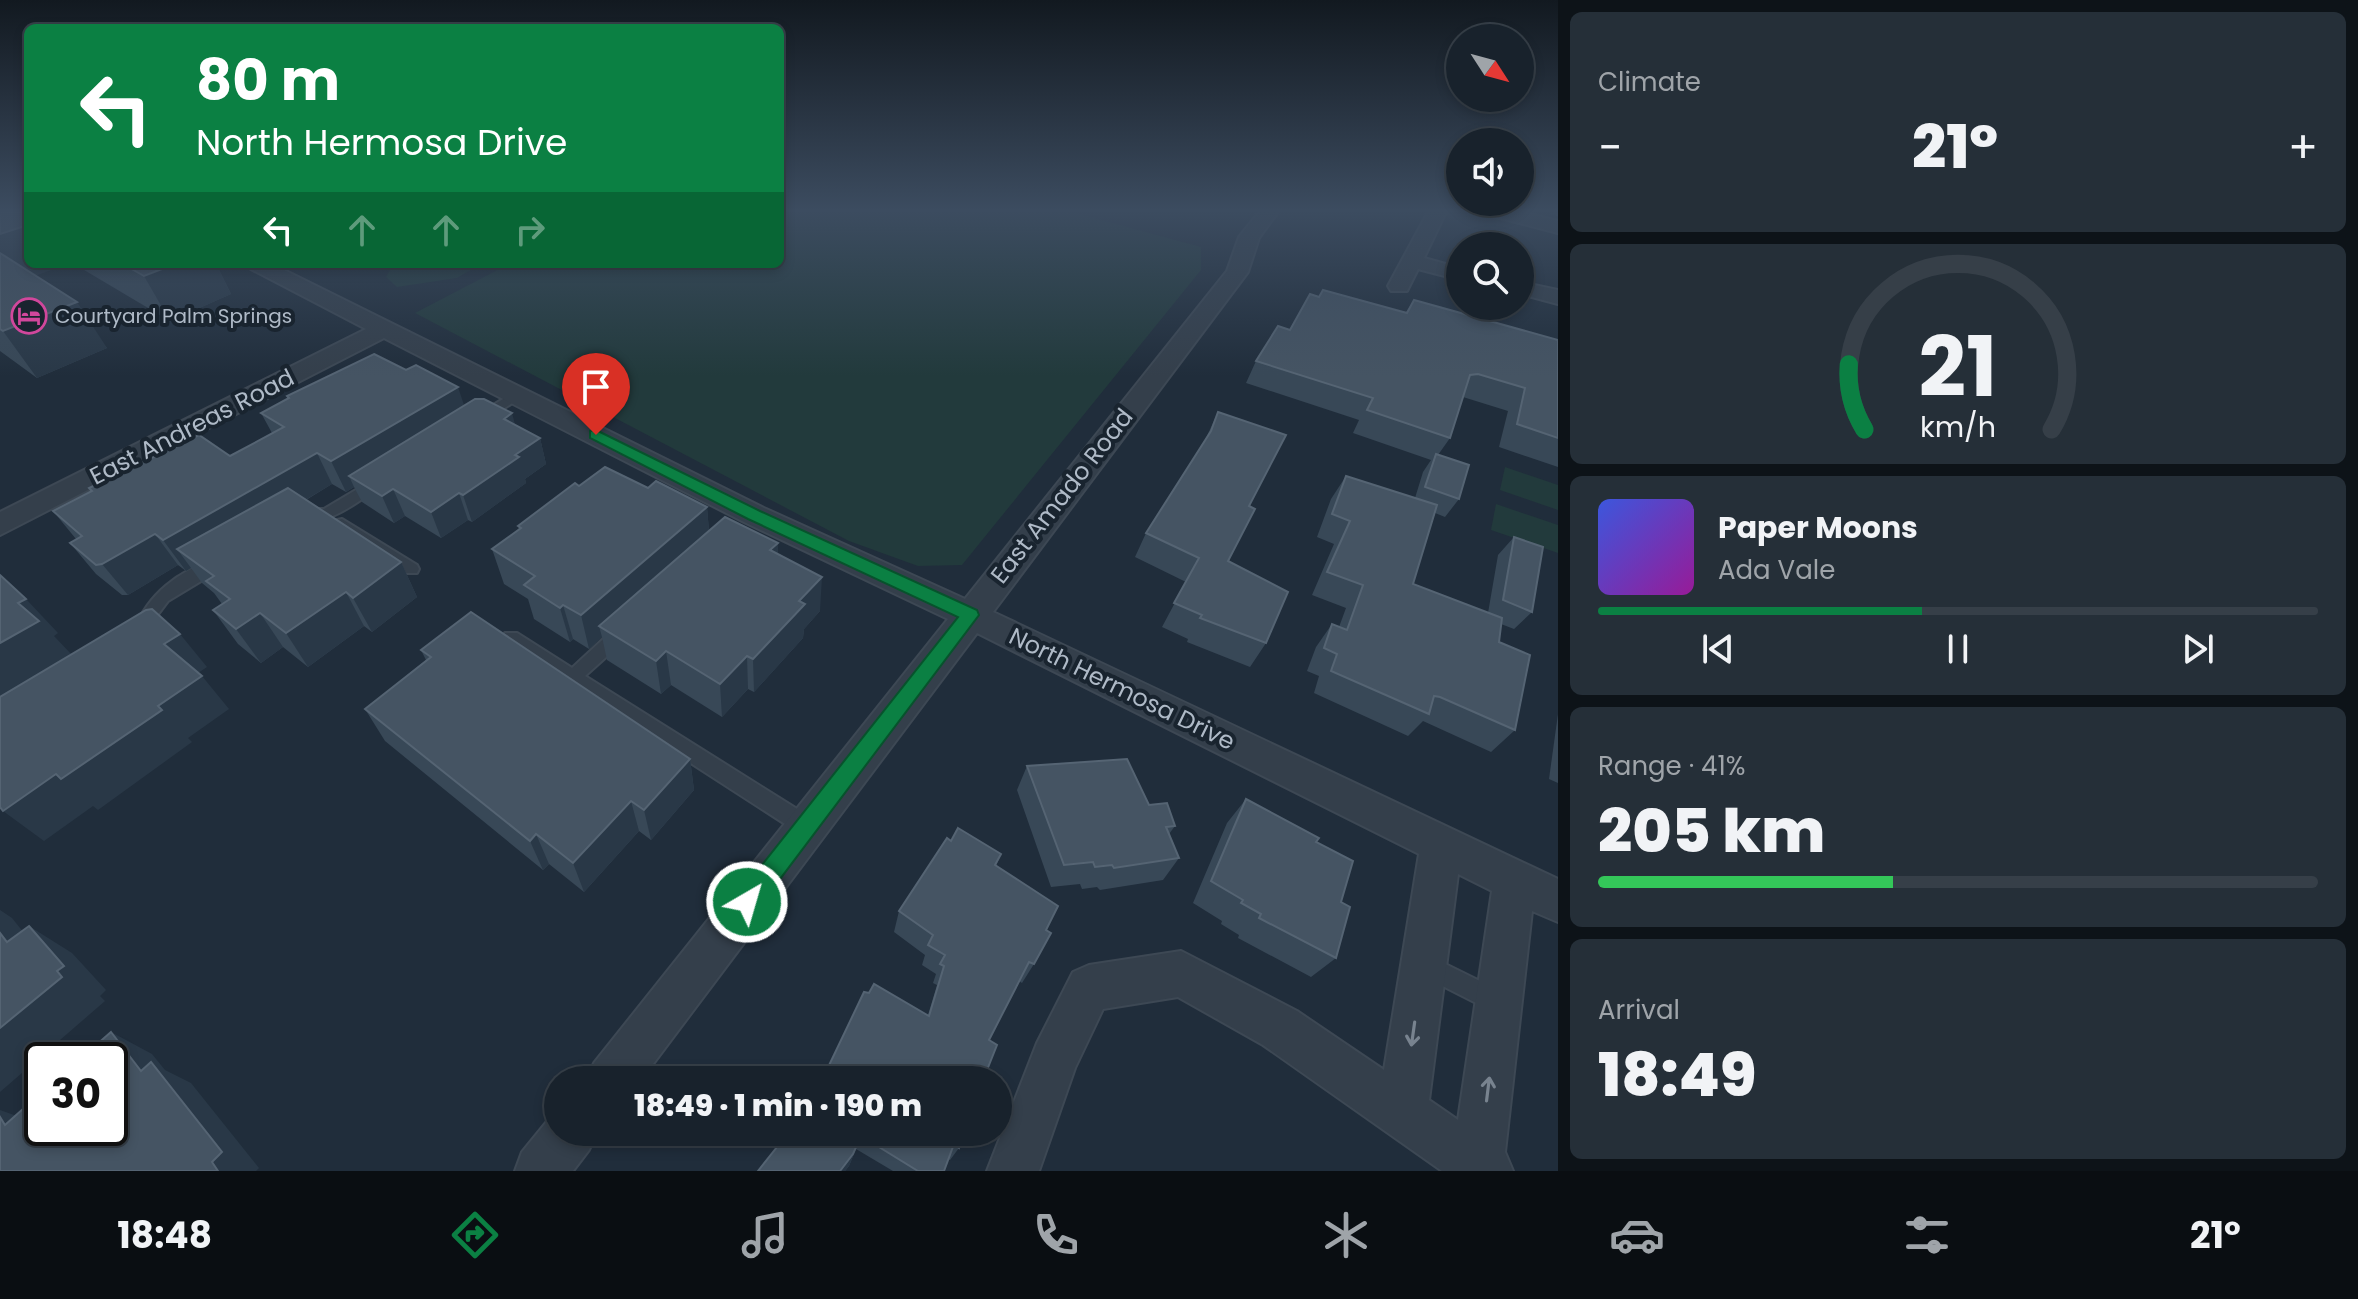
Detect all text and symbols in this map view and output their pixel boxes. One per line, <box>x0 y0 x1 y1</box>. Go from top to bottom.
north arrow <box>1446 24 1534 112</box>
map controls <box>1446 24 1534 320</box>
text: 80 m <box>196 41 340 120</box>
icon: left <box>64 56 168 160</box>
text: Climate <box>1598 64 1701 100</box>
text: 21° <box>1912 105 1998 189</box>
text: North Hermosa Drive <box>196 117 567 168</box>
text: − <box>1598 117 1622 178</box>
text: + <box>2288 117 2318 178</box>
button: sound <box>1446 128 1534 216</box>
icon: left <box>256 208 300 252</box>
icon: ahead <box>340 208 384 252</box>
icon: ahead <box>424 208 468 252</box>
icon: right <box>508 208 552 252</box>
button: search <box>1446 232 1534 320</box>
hotel icon: Courtyard Palm Springs <box>10 297 48 335</box>
place label: Courtyard Palm Springs <box>55 302 292 330</box>
text: 21 <box>1919 308 1997 424</box>
pin <box>562 353 630 435</box>
street label: East Andreas Road <box>84 361 300 492</box>
icon: arrive <box>574 365 618 409</box>
street label: East Amado Road <box>983 401 1140 590</box>
text: km/h <box>1920 407 1996 447</box>
text: Paper Moons <box>1718 506 1918 549</box>
text: Ada Vale <box>1718 552 1835 588</box>
street label: North Hermosa Drive <box>1004 619 1241 758</box>
icon: previous <box>1696 627 1740 671</box>
icon: pause <box>1936 627 1980 671</box>
icon: next <box>2176 627 2220 671</box>
text: Range · 41% <box>1598 748 1746 784</box>
text: 205 km <box>1598 789 1825 873</box>
position arrow <box>705 860 789 944</box>
text: Arrival <box>1598 992 1680 1028</box>
one-way arrow <box>1405 1021 1420 1046</box>
text: 18:49 <box>1598 1033 1756 1117</box>
speed limit sign: 30 <box>24 1042 128 1146</box>
one-way arrow <box>1480 1076 1495 1103</box>
text: 18:49 · 1 min · 190 m <box>634 1084 922 1127</box>
icon: directions <box>447 1207 503 1263</box>
icon: music <box>737 1207 793 1263</box>
icon: phone <box>1028 1207 1084 1263</box>
icon: climate <box>1318 1207 1374 1263</box>
icon: car <box>1609 1207 1665 1263</box>
icon: filters <box>1899 1207 1955 1263</box>
text: 18:48 <box>117 1210 212 1261</box>
text: 21° <box>2190 1210 2241 1261</box>

